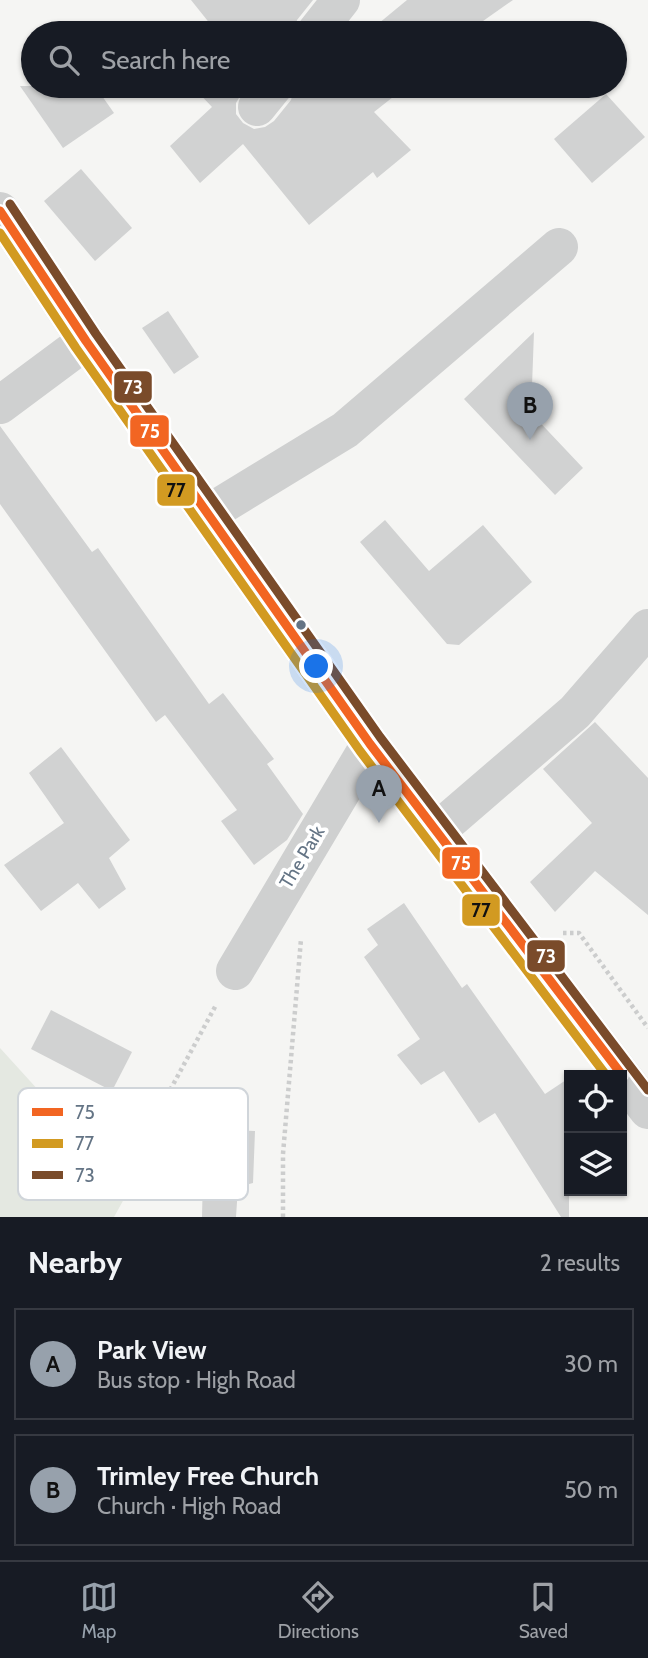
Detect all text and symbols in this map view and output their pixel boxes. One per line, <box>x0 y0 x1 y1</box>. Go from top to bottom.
search box <box>21 21 627 98</box>
icon: search <box>45 41 83 79</box>
text: Search here <box>101 44 230 76</box>
line badge: 73 <box>113 370 153 404</box>
text: 73 <box>123 376 143 399</box>
pin: B <box>507 382 553 440</box>
line badge: 75 <box>129 414 170 448</box>
text: 75 <box>140 420 160 443</box>
line badge: 77 <box>156 473 196 507</box>
text: 77 <box>166 479 186 502</box>
unlabelled marker <box>294 618 308 632</box>
your location <box>299 649 333 683</box>
pin: A <box>356 765 402 823</box>
street label: The Park <box>274 821 330 892</box>
line badge: 75 <box>441 846 481 880</box>
text: 75 <box>451 852 471 875</box>
line badge: 77 <box>461 893 501 927</box>
text: 77 <box>471 899 491 922</box>
line badge: 73 <box>526 939 566 973</box>
text: 73 <box>536 945 556 968</box>
map controls <box>564 1070 627 1196</box>
button: locate <box>564 1070 627 1133</box>
legend <box>18 1088 248 1200</box>
text: 75 <box>75 1101 95 1124</box>
text: 77 <box>75 1132 95 1155</box>
button: layers <box>564 1133 627 1196</box>
text: 73 <box>75 1164 95 1187</box>
text: Nearby <box>28 1244 122 1281</box>
text: 2 results <box>540 1249 620 1277</box>
text: Park View <box>97 1334 207 1366</box>
text: A <box>46 1350 60 1378</box>
text: 30 m <box>564 1350 618 1378</box>
text: Bus stop · High Road <box>97 1366 296 1394</box>
text: Trimley Free Church <box>97 1460 319 1492</box>
text: B <box>46 1476 60 1504</box>
text: 50 m <box>564 1476 618 1504</box>
text: Church · High Road <box>97 1492 281 1520</box>
tab: Map <box>80 1578 118 1643</box>
tab: Directions <box>278 1578 359 1643</box>
tab: Saved <box>519 1578 568 1643</box>

